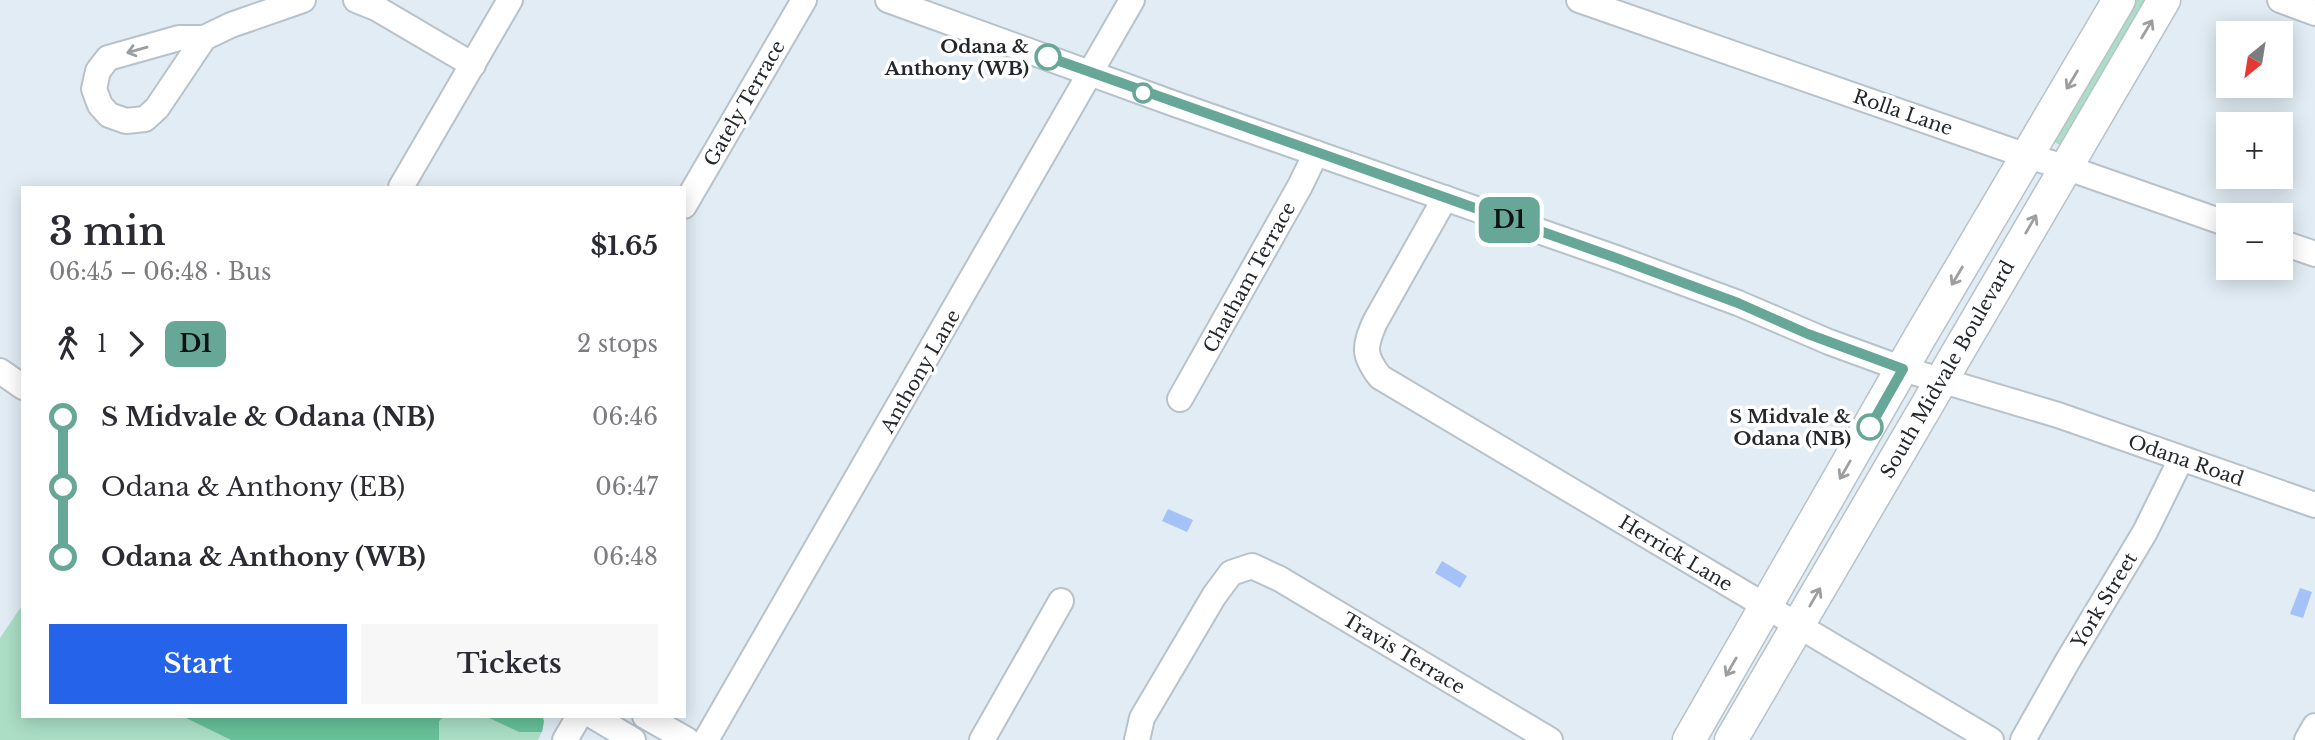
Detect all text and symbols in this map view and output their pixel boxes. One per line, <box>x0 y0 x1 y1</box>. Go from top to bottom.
one-way arrow <box>2140 19 2154 39</box>
north arrow <box>2216 21 2292 98</box>
map controls <box>2216 21 2293 280</box>
place label: Odana & Anthony (WB) <box>884 35 1029 80</box>
street label: Gately Terrace <box>699 36 790 170</box>
marker: Odana & Anthony (WB) <box>1035 44 1061 70</box>
one-way arrow <box>126 45 148 58</box>
one-way arrow <box>2065 69 2079 89</box>
unlabelled marker <box>1133 83 1153 103</box>
street label: Rolla Lane <box>1850 85 1956 140</box>
button: + <box>2216 112 2293 189</box>
line badge: D1 <box>1478 197 1540 243</box>
street label: Chatham Terrace <box>1198 198 1300 357</box>
button: − <box>2216 203 2293 280</box>
text: D1 <box>1493 205 1525 234</box>
text: 3 min <box>49 208 166 255</box>
one-way arrow <box>2024 215 2038 235</box>
text: $1.65 <box>591 230 658 262</box>
street label: South Midvale Boulevard <box>1876 256 2019 482</box>
text: 06:45 – 06:48 · Bus <box>49 258 271 286</box>
one-way arrow <box>1949 265 1963 285</box>
street label: Anthony Lane <box>875 306 965 438</box>
icon: walk <box>49 325 87 363</box>
icon: forward <box>117 325 155 363</box>
text: D1 <box>179 329 212 358</box>
text: 1 <box>97 330 107 358</box>
text: 2 stops <box>577 330 658 358</box>
text: S Midvale & Odana (NB) <box>101 401 435 433</box>
text: 06:46 <box>592 403 658 431</box>
place label: S Midvale & Odana (NB) <box>1729 405 1851 450</box>
marker: S Midvale & Odana (NB) <box>1857 414 1883 440</box>
street label: Odana Road <box>2125 430 2247 491</box>
one-way arrow <box>1837 460 1851 480</box>
text: Odana & Anthony (EB) <box>101 471 405 503</box>
text: 06:47 <box>595 473 658 501</box>
street label: Herrick Lane <box>1615 511 1737 596</box>
text: Odana & Anthony (WB) <box>101 541 426 573</box>
text: 06:48 <box>593 543 658 571</box>
street label: York Street <box>2066 548 2142 653</box>
one-way arrow <box>1808 587 1822 607</box>
street label: Travis Terrace <box>1338 608 1469 699</box>
button: Start <box>49 624 347 704</box>
button: Tickets <box>361 624 658 704</box>
one-way arrow <box>1723 657 1737 677</box>

